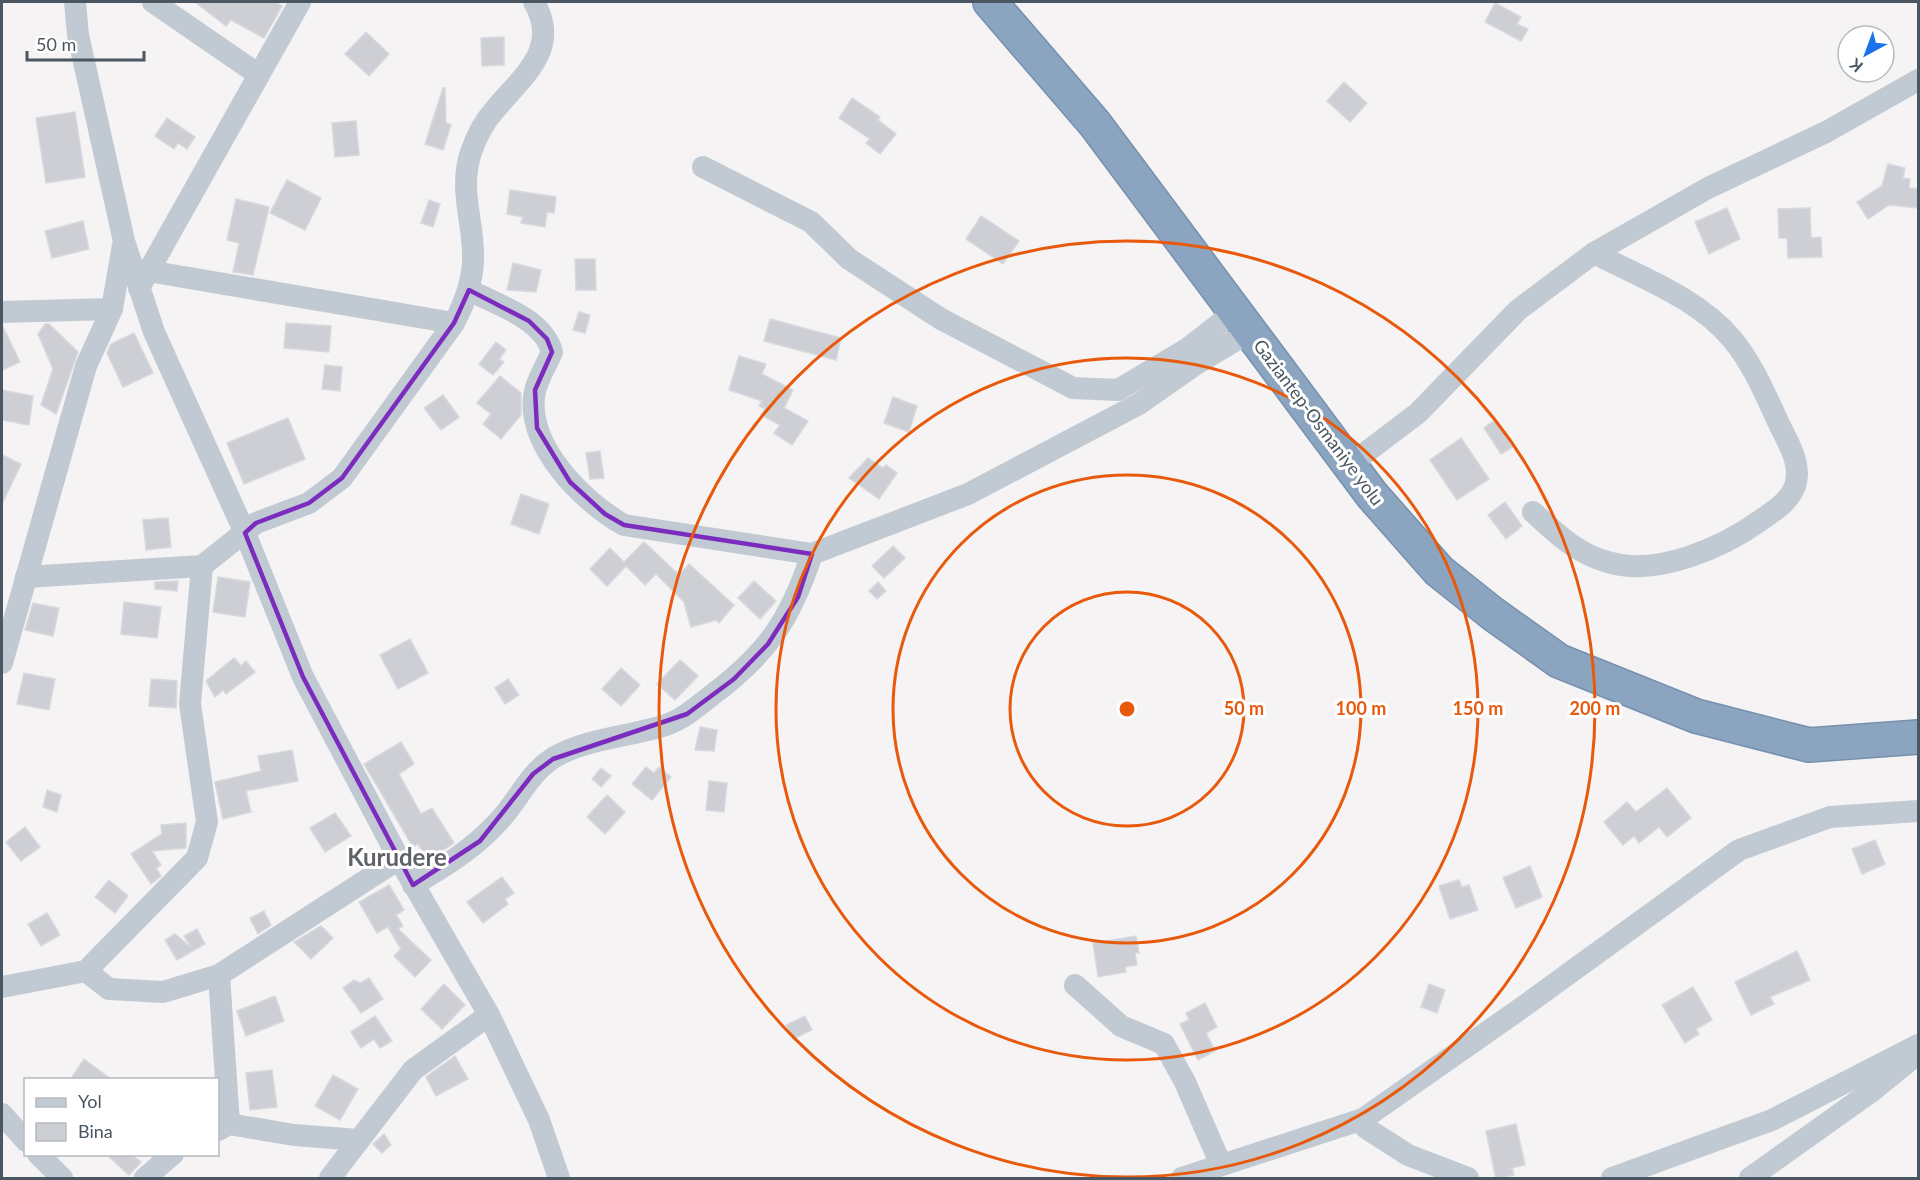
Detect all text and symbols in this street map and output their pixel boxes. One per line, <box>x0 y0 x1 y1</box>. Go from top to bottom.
scale bar <box>27 24 144 62</box>
north arrow <box>1836 24 1896 84</box>
text: 50 m <box>36 33 76 55</box>
text: K <box>1845 54 1866 76</box>
street label: Gaziantep-Osmaniye yolu <box>1249 335 1389 509</box>
text: 50 m <box>1224 697 1264 719</box>
text: 100 m <box>1336 697 1386 719</box>
text: 150 m <box>1453 697 1503 719</box>
text: 200 m <box>1570 697 1620 719</box>
centre of rings <box>1117 699 1137 719</box>
district label: Kurudere <box>347 842 447 871</box>
legend <box>24 1078 219 1156</box>
text: Yol <box>78 1090 102 1112</box>
text: Bina <box>78 1120 113 1142</box>

